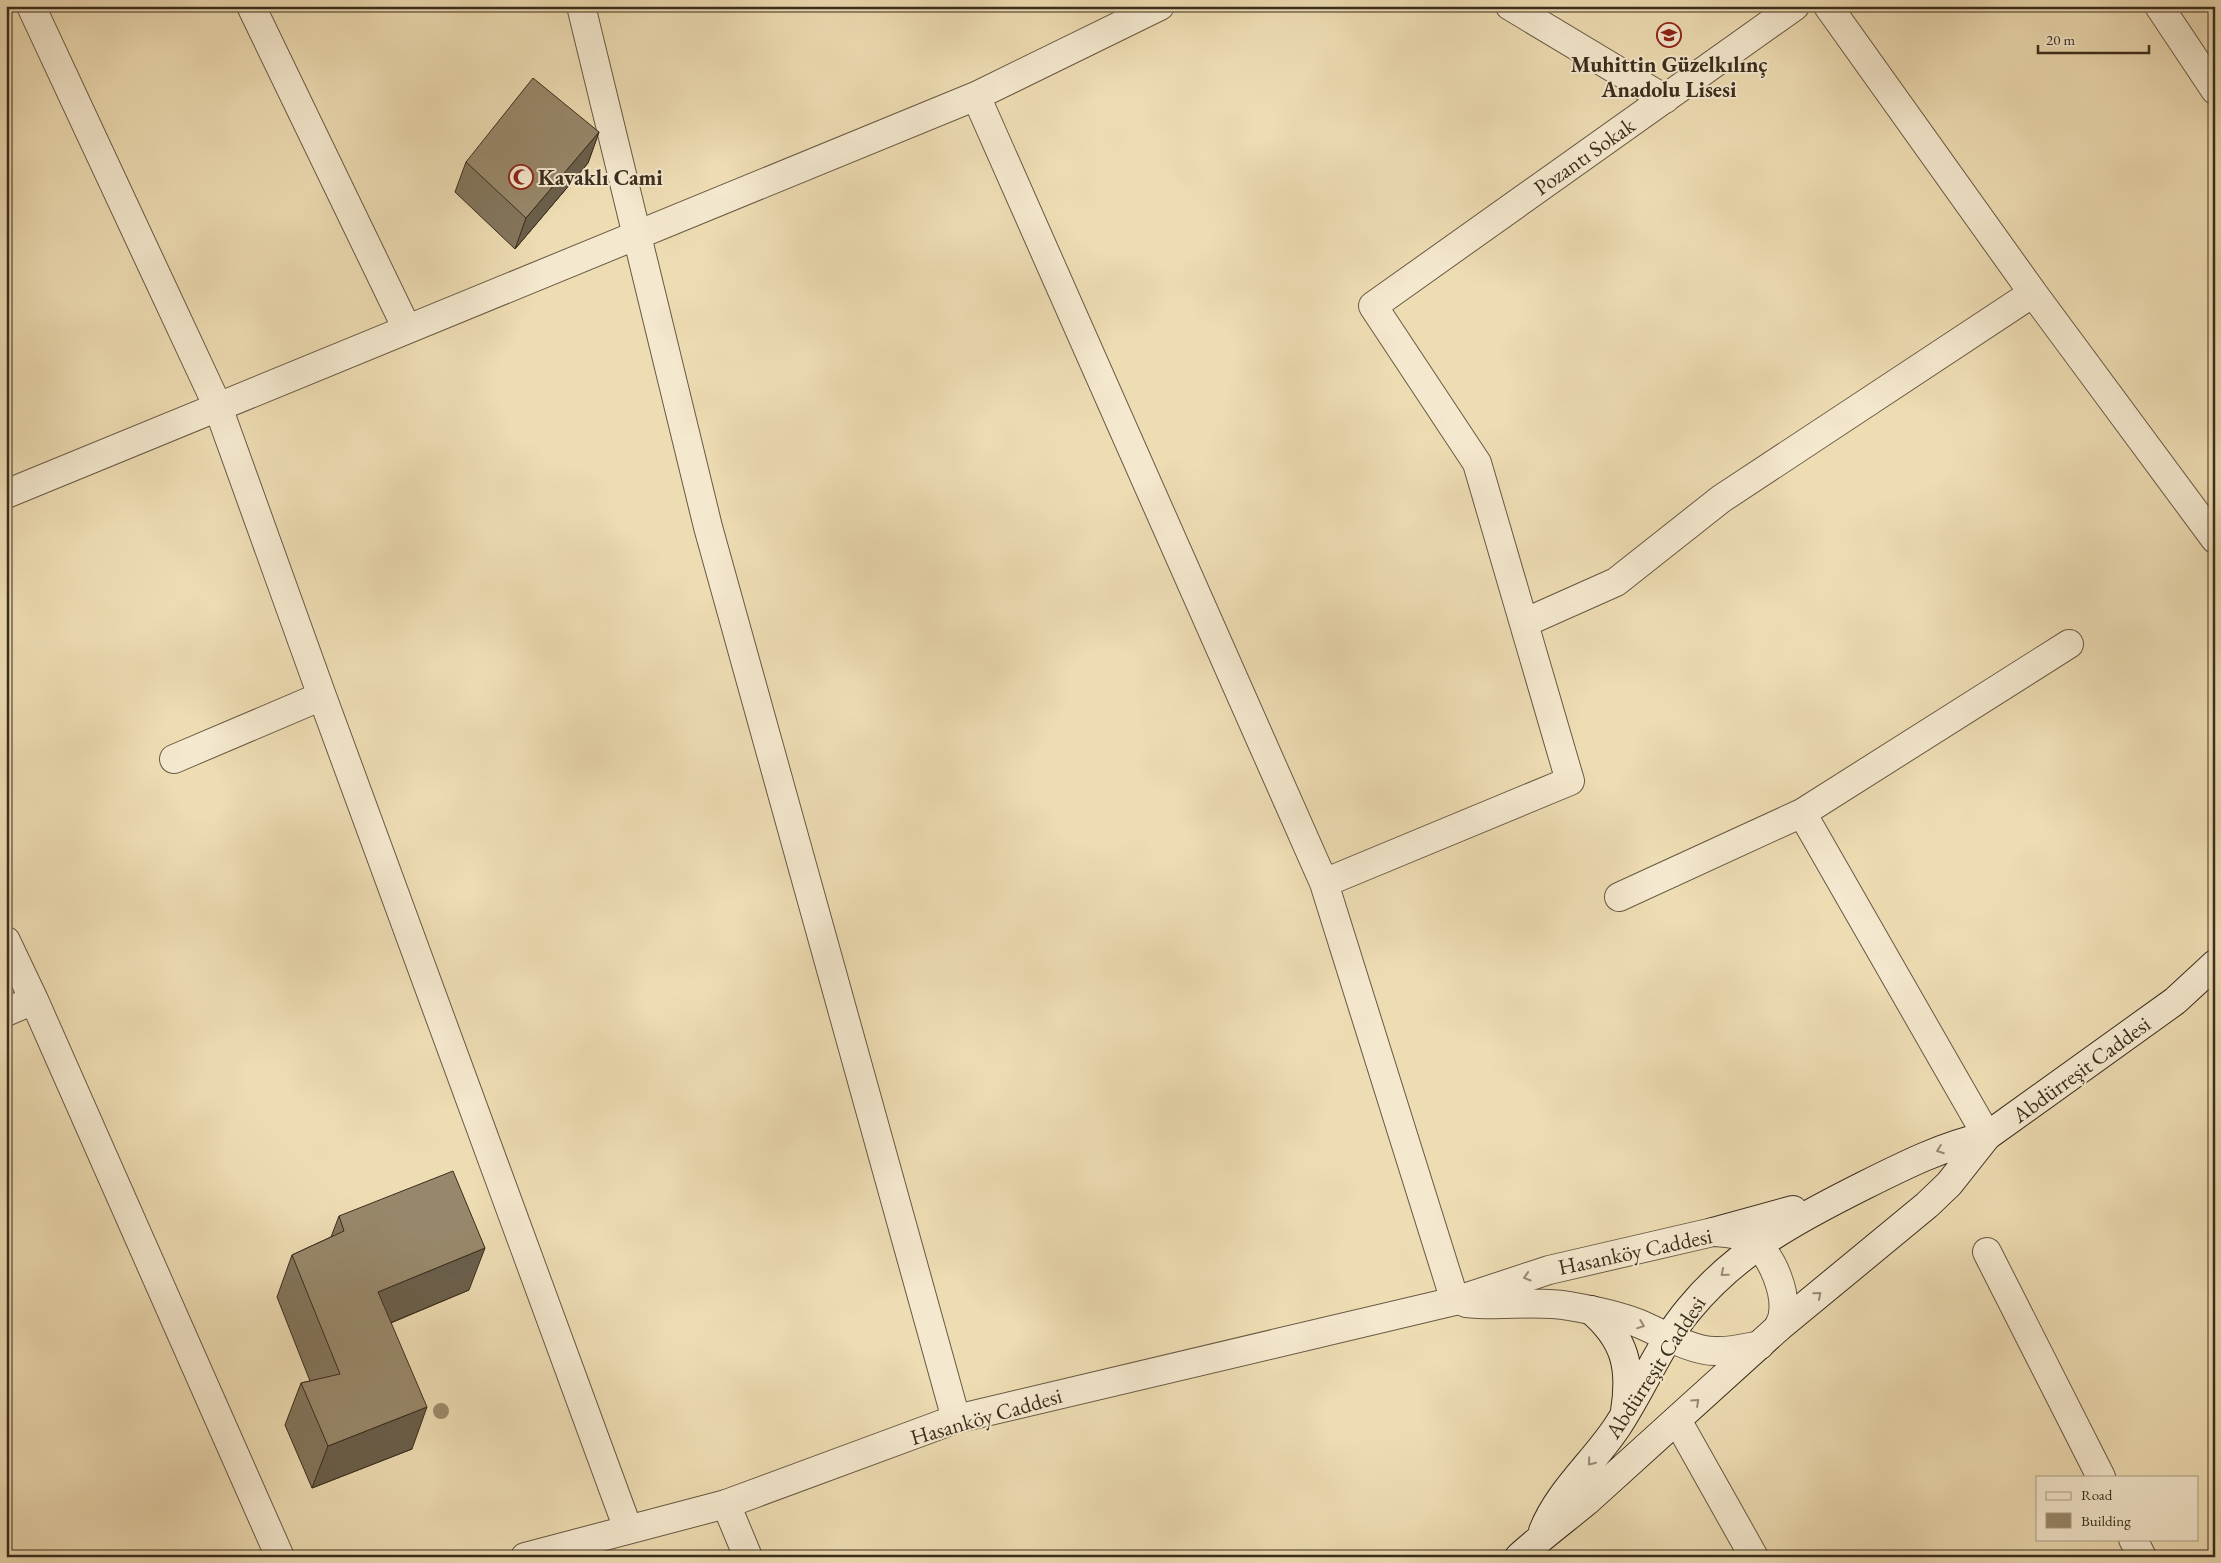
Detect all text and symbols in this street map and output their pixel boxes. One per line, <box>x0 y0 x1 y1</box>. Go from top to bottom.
school or university icon: Muhittin Güzelkılınç Anadolu Lisesi <box>1656 22 1682 48</box>
scale bar <box>2038 22 2150 54</box>
text: 20 m <box>2046 30 2075 49</box>
place label: Muhittin Güzelkılınç Anadolu Lisesi <box>1571 50 1767 104</box>
street label: Pozantı Sokak <box>1528 111 1641 202</box>
place label: Kavaklı Cami <box>538 163 663 192</box>
mosque icon: Kavaklı Cami <box>508 164 534 190</box>
street label: Abdürreşit Caddesi <box>2006 1009 2156 1130</box>
one-way arrow <box>1937 1144 1945 1154</box>
street label: Hasanköy Caddesi <box>1556 1221 1715 1282</box>
one-way arrow <box>1721 1267 1730 1275</box>
one-way arrow <box>1524 1271 1532 1281</box>
street label: Abdürreşit Caddesi <box>1598 1291 1712 1445</box>
one-way arrow <box>1813 1291 1822 1300</box>
one-way arrow <box>1636 1319 1644 1329</box>
street label: Hasanköy Caddesi <box>907 1381 1065 1452</box>
one-way arrow <box>1691 1399 1700 1408</box>
one-way arrow <box>1587 1456 1596 1465</box>
legend <box>2036 1476 2198 1540</box>
text: Road <box>2081 1485 2113 1504</box>
text: Building <box>2081 1511 2131 1530</box>

